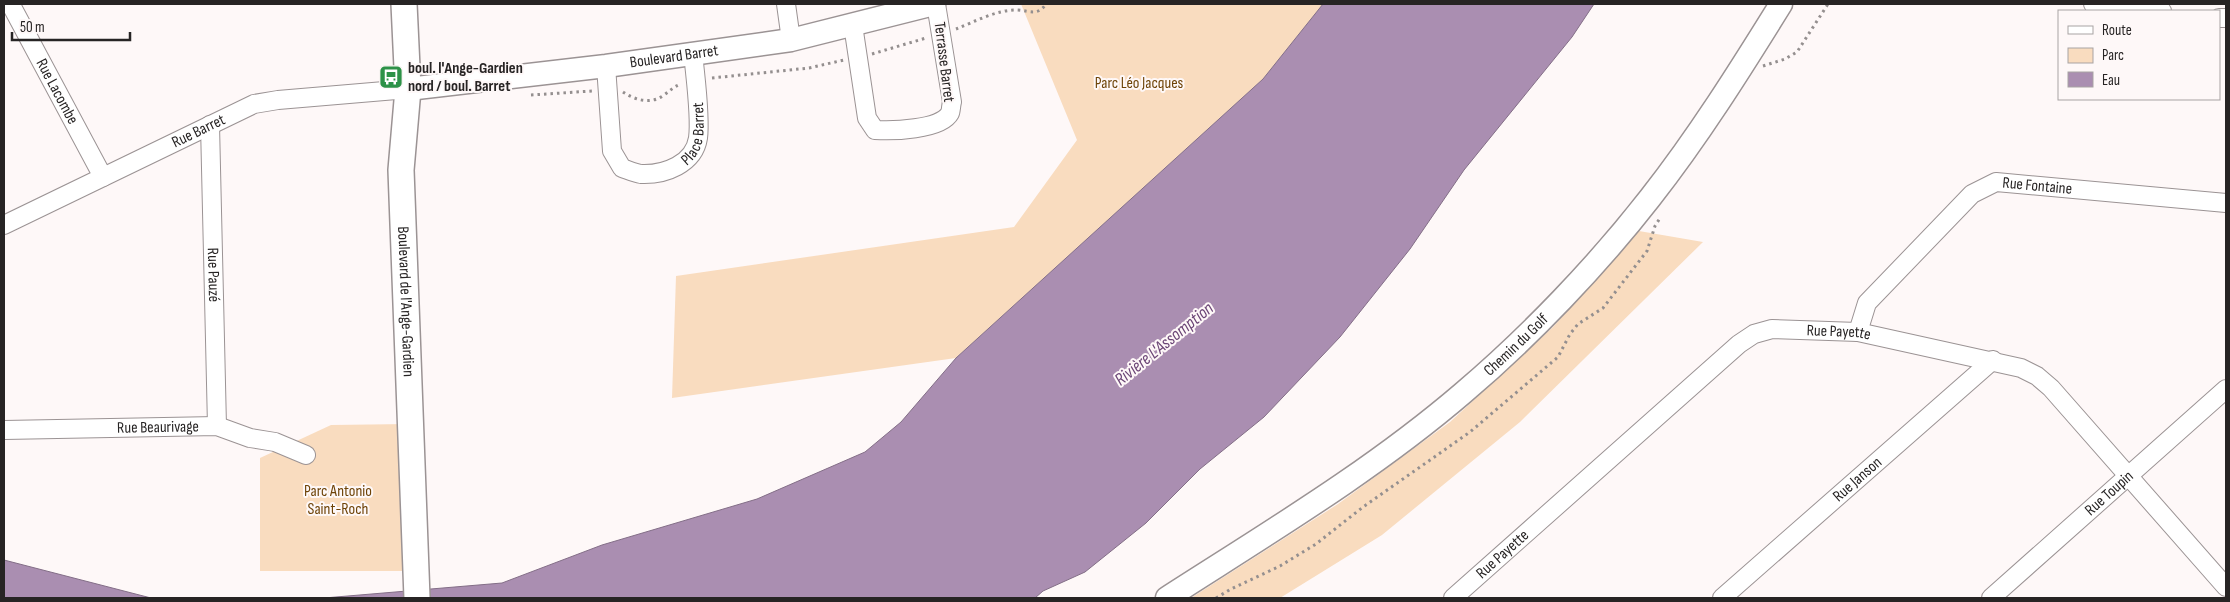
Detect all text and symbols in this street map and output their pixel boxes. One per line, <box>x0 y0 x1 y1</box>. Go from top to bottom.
scale bar <box>12 10 130 42</box>
legend <box>2058 10 2220 100</box>
text: 50 m <box>20 18 45 37</box>
street label: Terrasse Barret <box>930 21 958 103</box>
text: Route <box>2102 21 2132 40</box>
street label: Boulevard Barret <box>629 41 720 72</box>
text: Parc <box>2102 46 2124 65</box>
street label: Rue Lacombe <box>32 55 82 127</box>
place label: boul. l'Ange-Gardien nord / boul. Barret <box>408 59 523 96</box>
bus stop icon: boul. l'Ange-Gardien nord / boul. Barret <box>378 64 404 90</box>
text: Eau <box>2102 71 2120 90</box>
park label: Parc Léo Jacques <box>1095 74 1184 93</box>
street label: Place Barret <box>677 102 708 169</box>
street label: Rue Barret <box>169 110 228 152</box>
street label: Rue Fontaine <box>2002 173 2073 198</box>
street label: Boulevard de l'Ange-Gardien <box>394 226 418 377</box>
street label: Rue Pauzé <box>203 248 224 302</box>
water label: Rivière L'Assomption <box>1110 297 1218 390</box>
street label: Chemin du Golf <box>1480 309 1552 380</box>
street label: Rue Payette <box>1806 321 1873 344</box>
street label: Rue Beaurivage <box>117 417 199 437</box>
street label: Rue Janson <box>1829 453 1886 506</box>
street label: Rue Toupin <box>2081 467 2137 519</box>
park label: Parc Antonio Saint-Roch <box>304 482 372 519</box>
street label: Rue Payette <box>1472 526 1533 583</box>

